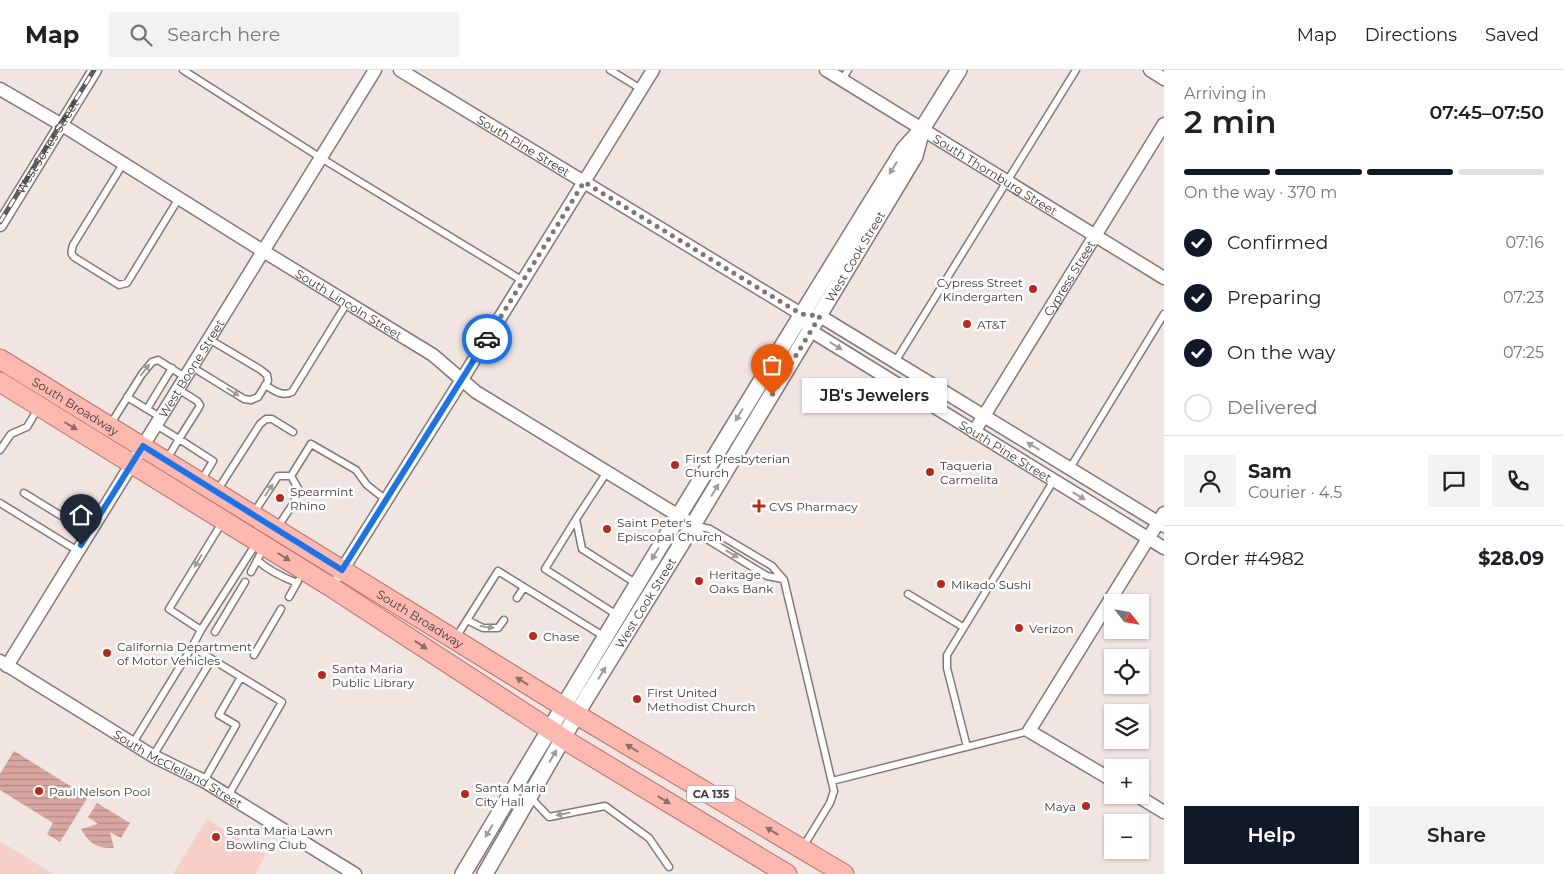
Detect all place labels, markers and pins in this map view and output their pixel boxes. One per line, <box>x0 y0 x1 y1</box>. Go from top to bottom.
place label: Cypress Street Kindergarten <box>937 275 1023 304</box>
marker: Cypress Street Kindergarten <box>1027 283 1039 295</box>
place label: AT&T <box>977 317 1006 332</box>
marker: AT&T <box>961 318 973 330</box>
pin <box>751 344 793 395</box>
callout: JB's Jewelers <box>802 378 947 412</box>
place label: First Presbyterian Church <box>685 451 790 480</box>
place label: Taqueria Carmelita <box>940 458 998 487</box>
marker: First Presbyterian Church <box>669 459 681 471</box>
marker: Taqueria Carmelita <box>924 466 936 478</box>
place label: Spearmint Rhino <box>290 484 353 513</box>
marker: Spearmint Rhino <box>274 492 286 504</box>
pin <box>60 494 102 545</box>
place label: CVS Pharmacy <box>769 499 858 514</box>
marker: CVS Pharmacy <box>753 500 765 512</box>
place label: Saint Peter's Episcopal Church <box>617 515 722 544</box>
marker: Saint Peter's Episcopal Church <box>601 523 613 535</box>
place label: Heritage Oaks Bank <box>709 567 774 596</box>
marker: Heritage Oaks Bank <box>693 575 705 587</box>
place label: Mikado Sushi <box>951 577 1031 592</box>
marker: Mikado Sushi <box>935 578 947 590</box>
place label: Verizon <box>1029 621 1074 636</box>
marker: Verizon <box>1013 622 1025 634</box>
place label: Chase <box>543 629 580 644</box>
marker: Chase <box>527 630 539 642</box>
place label: California Department of Motor Vehicles <box>117 639 252 668</box>
marker: California Department of Motor Vehicles <box>101 647 113 659</box>
place label: Santa Maria Public Library <box>332 661 415 690</box>
marker: Santa Maria Public Library <box>316 669 328 681</box>
place label: First United Methodist Church <box>647 685 756 714</box>
marker: First United Methodist Church <box>631 693 643 705</box>
place label: Santa Maria City Hall <box>475 780 546 809</box>
place label: Paul Nelson Pool <box>49 784 151 799</box>
marker: Paul Nelson Pool <box>33 785 45 797</box>
marker: Santa Maria City Hall <box>459 788 471 800</box>
place label: Maya <box>1044 799 1076 814</box>
marker: Maya <box>1080 800 1092 812</box>
place label: Santa Maria Lawn Bowling Club <box>226 823 333 852</box>
marker: Santa Maria Lawn Bowling Club <box>210 831 222 843</box>

